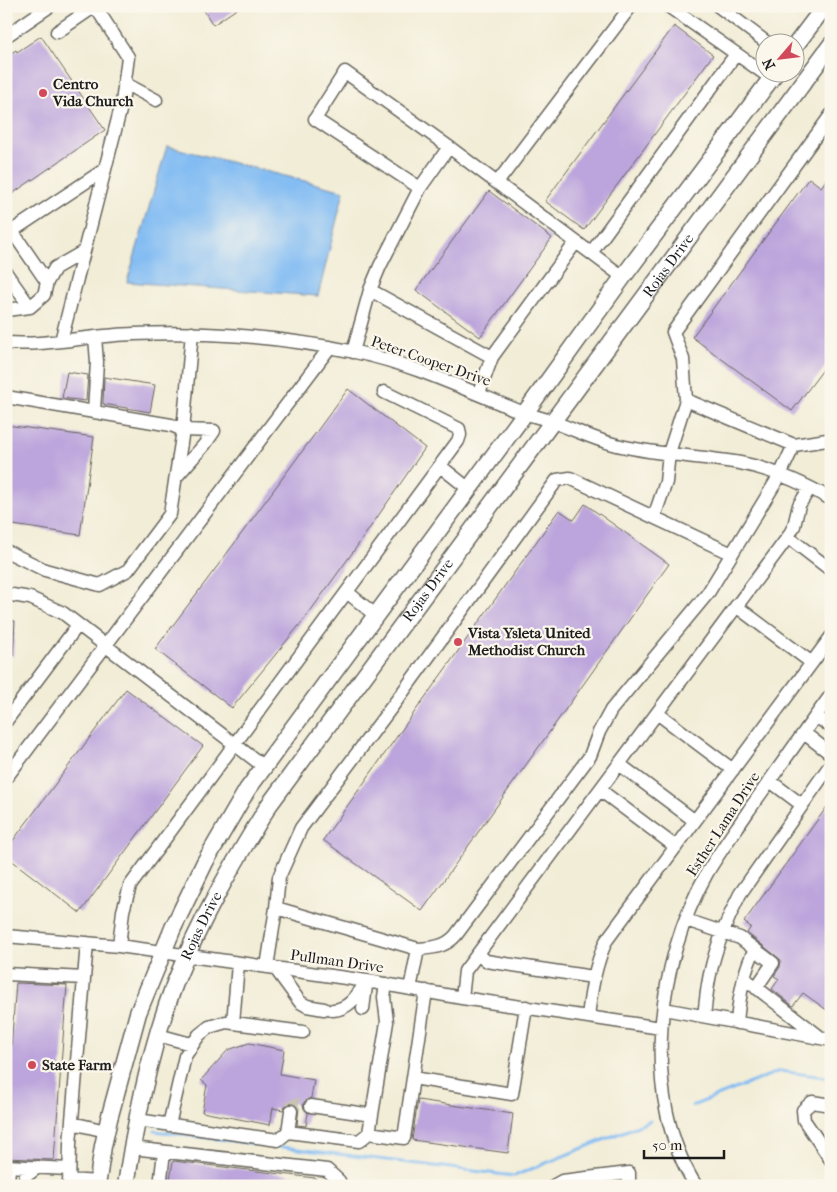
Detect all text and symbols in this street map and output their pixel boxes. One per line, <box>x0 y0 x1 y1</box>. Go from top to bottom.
north arrow <box>754 32 804 82</box>
text: N <box>759 55 779 73</box>
place label: Centro Vida Church <box>52 75 134 110</box>
marker: Centro Vida Church <box>37 87 49 99</box>
street label: Rojas Drive <box>639 230 698 301</box>
street label: Peter Cooper Drive <box>369 332 494 390</box>
street label: Rojas Drive <box>398 554 458 625</box>
place label: Vista Ysleta United Methodist Church <box>467 624 591 659</box>
marker: Vista Ysleta United Methodist Church <box>452 636 464 648</box>
street label: Esther Lama Drive <box>683 768 764 880</box>
street label: Rojas Drive <box>177 888 226 963</box>
street label: Pullman Drive <box>289 946 385 977</box>
place label: State Farm <box>42 1056 112 1074</box>
marker: State Farm <box>26 1059 38 1071</box>
scale bar <box>644 1127 724 1159</box>
text: 50 m <box>652 1136 683 1154</box>

